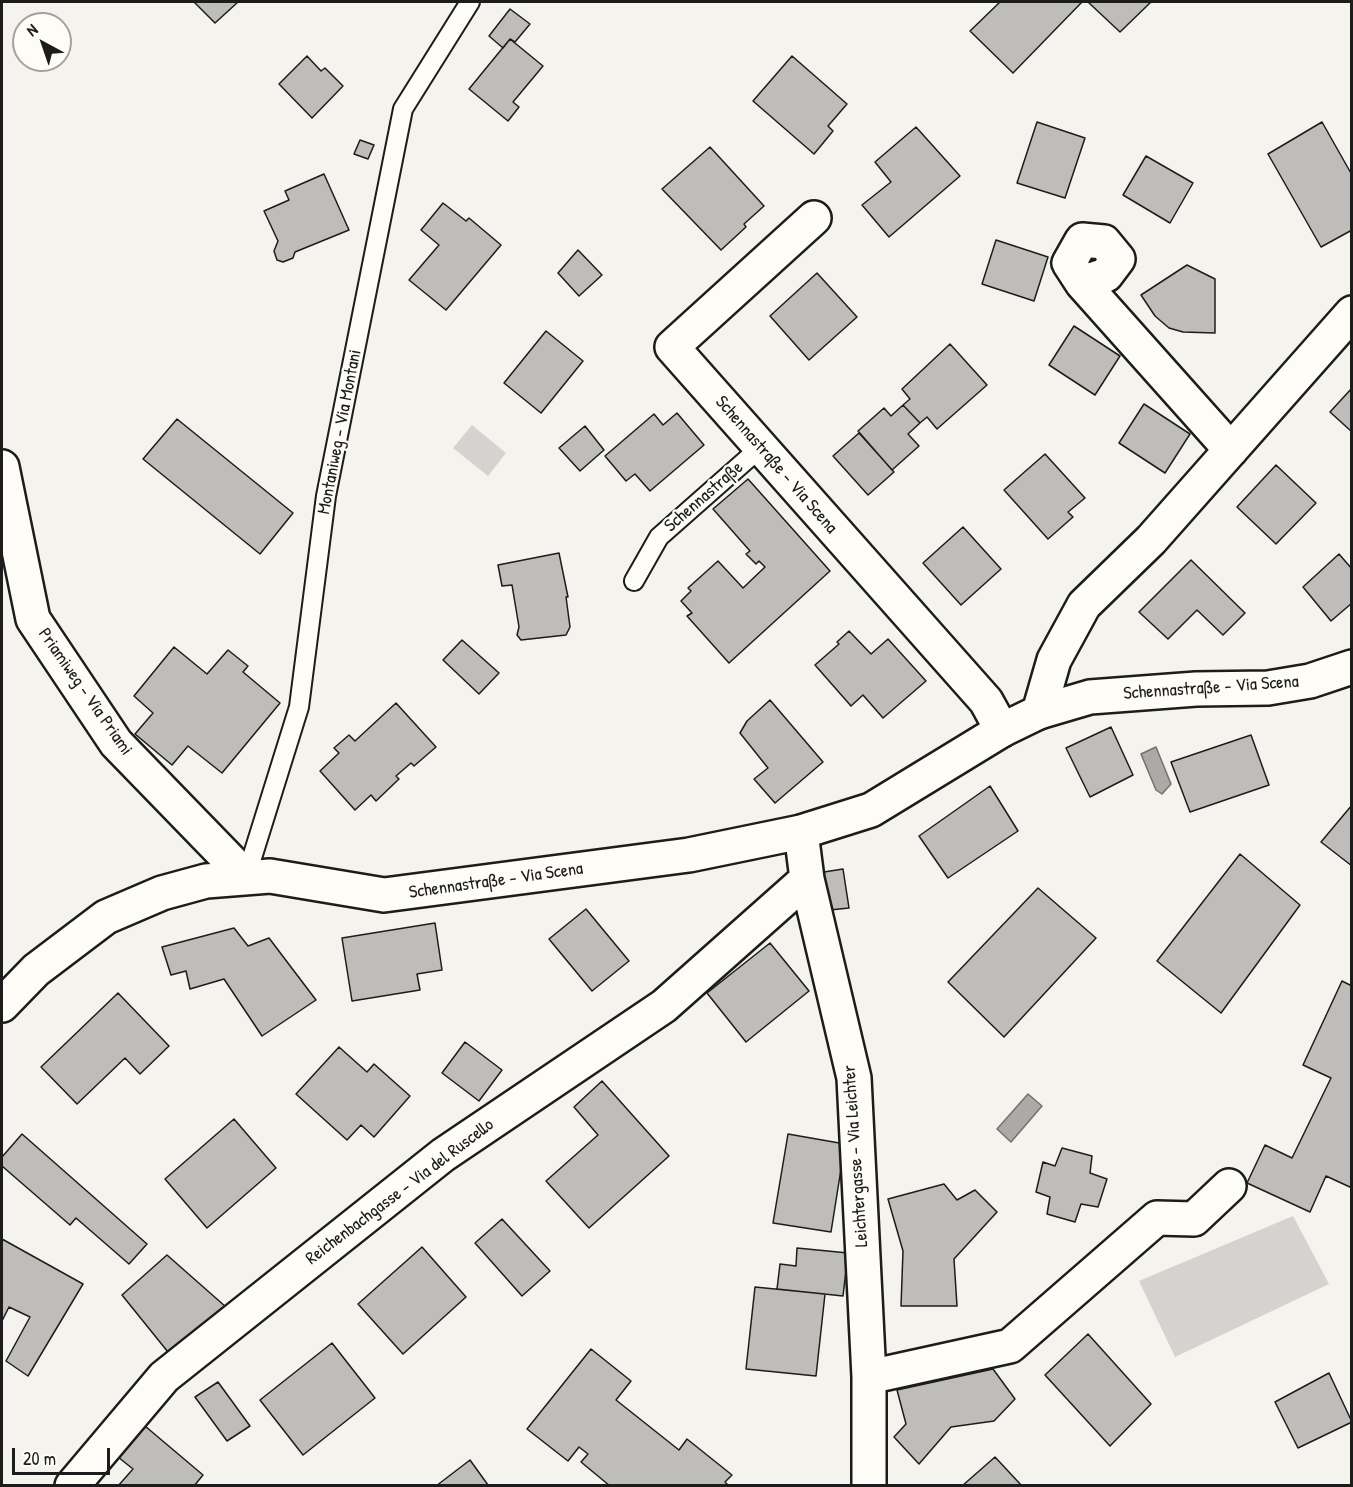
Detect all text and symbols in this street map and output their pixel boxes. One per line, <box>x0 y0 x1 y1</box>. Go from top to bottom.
north arrow <box>12 12 72 72</box>
text: N <box>21 19 42 41</box>
street label: Montaniweg - Via Montani <box>313 348 367 516</box>
street label: Schennastraße - Via Scena <box>710 392 842 538</box>
street label: Schennastraße <box>660 457 748 537</box>
street label: Priamiweg - Via Priami <box>33 624 137 760</box>
street label: Schennastraße - Via Scena <box>1123 671 1299 705</box>
street label: Schennastraße - Via Scena <box>408 858 584 904</box>
street label: Leichtergasse - Via Leichter <box>839 1064 873 1248</box>
street label: Reichenbachgasse - Via del Ruscello <box>302 1114 498 1270</box>
scale bar <box>15 1436 112 1474</box>
text: 20 m <box>23 1446 56 1471</box>

